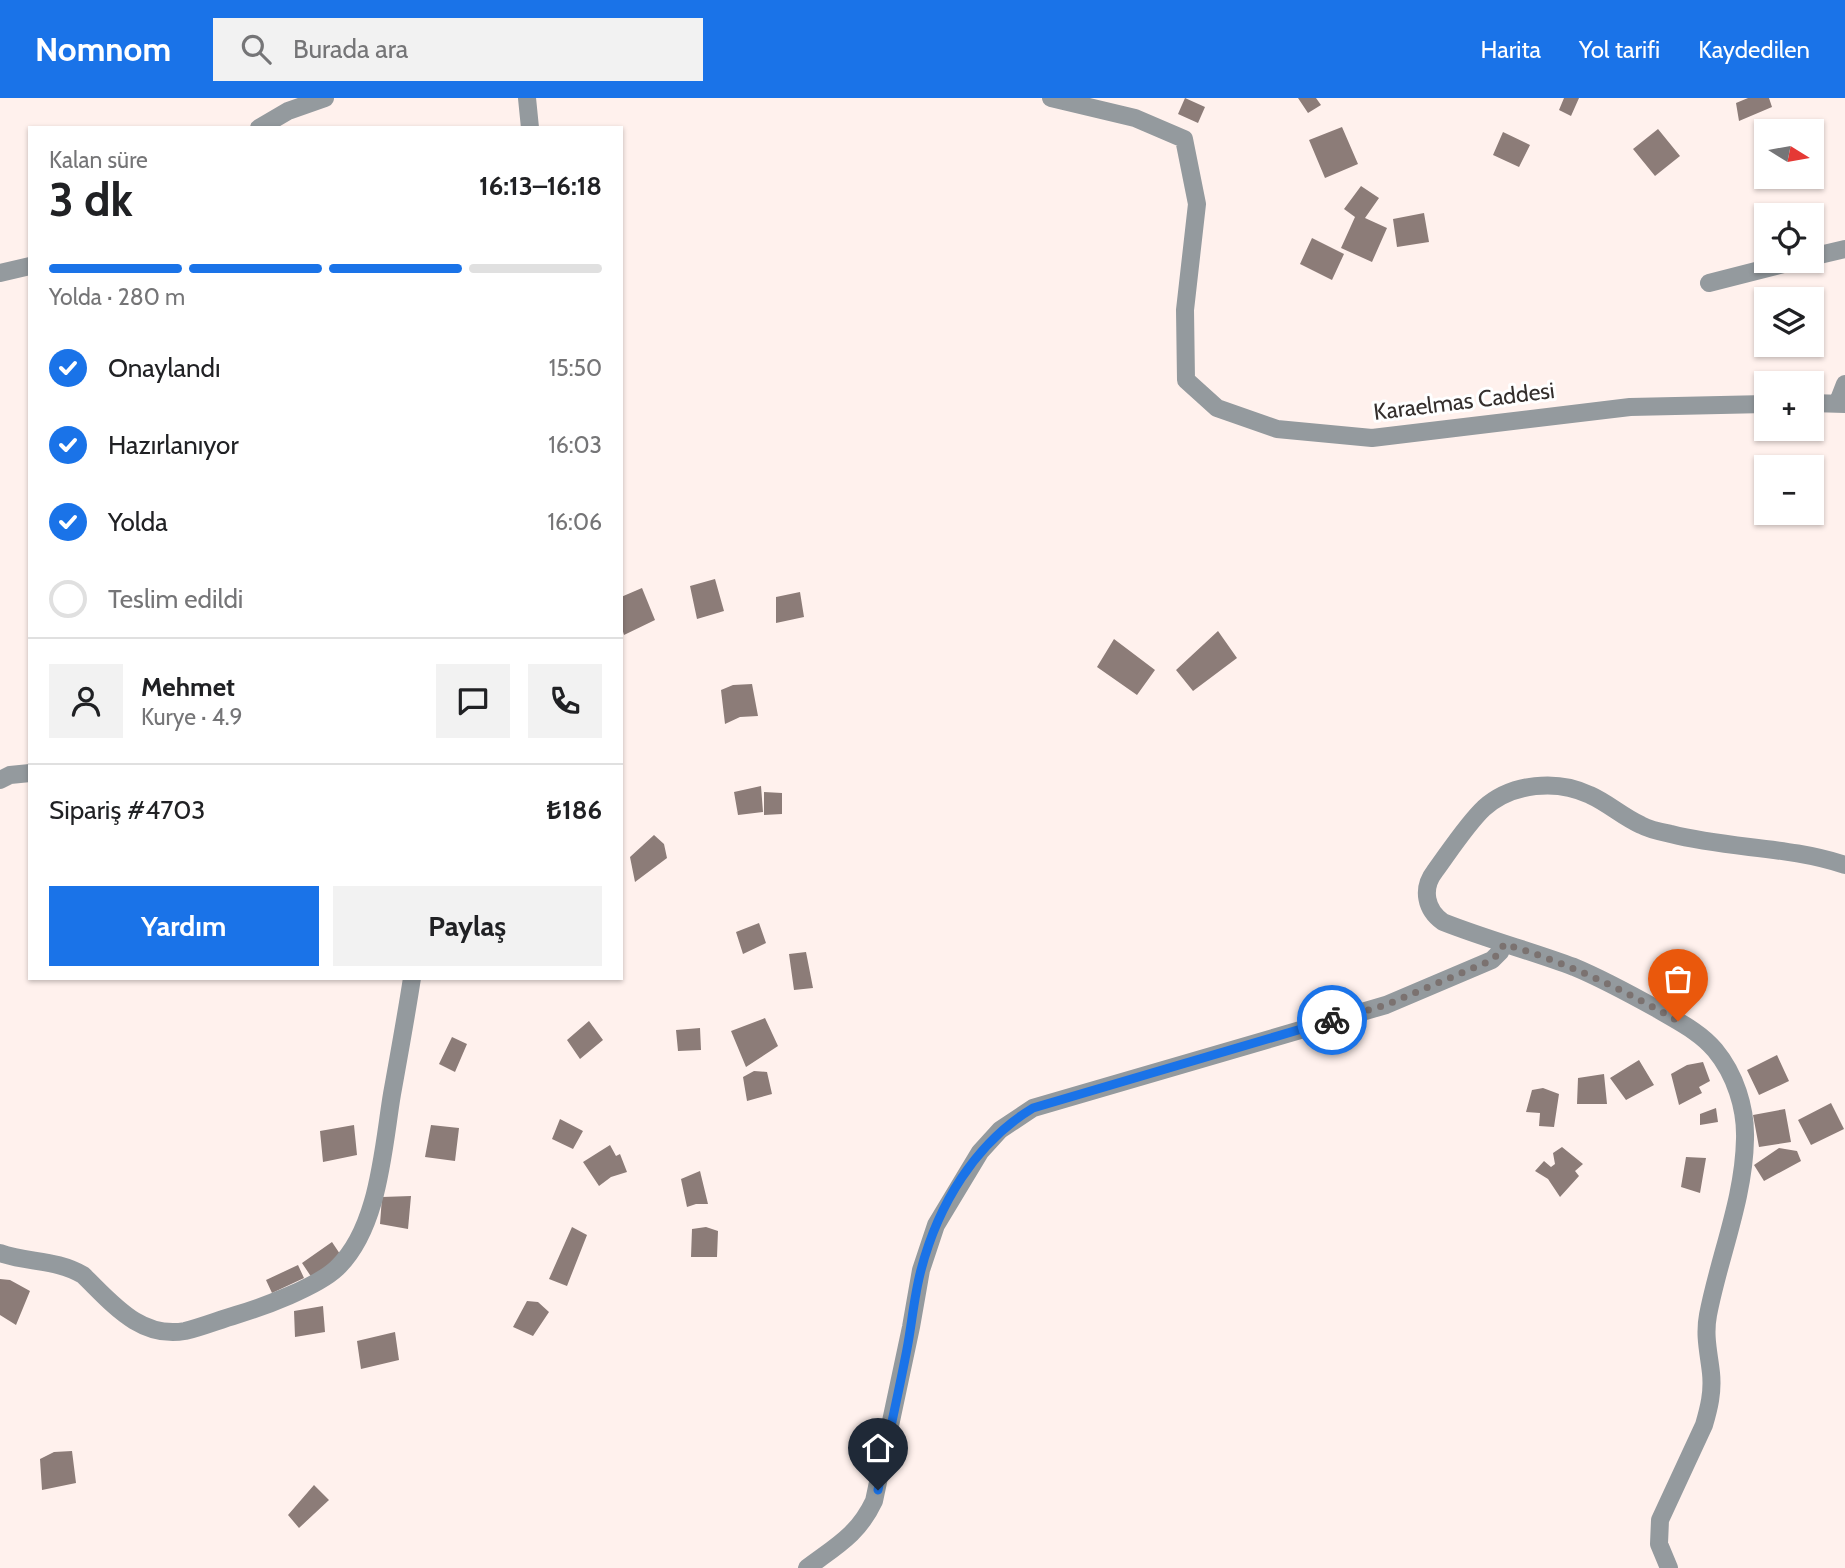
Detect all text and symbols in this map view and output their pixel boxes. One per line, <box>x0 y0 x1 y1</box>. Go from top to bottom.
search box <box>213 18 703 81</box>
text: Nomnom <box>35 29 171 69</box>
icon: search <box>237 30 275 68</box>
text: Burada ara <box>293 33 408 65</box>
text: Harita <box>1481 35 1541 64</box>
text: Yol tarifi <box>1579 35 1660 64</box>
text: Kaydedilen <box>1698 35 1810 64</box>
north arrow <box>1754 119 1824 189</box>
map controls <box>1754 119 1824 525</box>
text: Kalan süre <box>49 146 148 174</box>
text: 16:13–16:18 <box>479 170 602 202</box>
text: 3 dk <box>49 172 133 228</box>
button: locate <box>1754 203 1824 273</box>
text: Yolda · 280 m <box>49 283 185 311</box>
button: layers <box>1754 287 1824 357</box>
icon: check <box>49 349 87 387</box>
text: Onaylandı <box>108 352 221 384</box>
text: 15:50 <box>549 354 602 382</box>
button: + <box>1754 371 1824 441</box>
street label: Karaelmas Caddesi <box>1372 376 1556 426</box>
icon: check <box>49 426 87 464</box>
text: Hazırlanıyor <box>108 429 239 461</box>
text: 16:03 <box>548 431 602 459</box>
button: − <box>1754 455 1824 525</box>
icon: check <box>49 503 87 541</box>
text: Yolda <box>108 506 168 538</box>
text: 16:06 <box>548 508 602 536</box>
text: Teslim edildi <box>108 583 243 615</box>
button: person <box>49 664 123 738</box>
button: chat <box>436 664 510 738</box>
button: phone <box>528 664 602 738</box>
text: Mehmet <box>141 671 235 703</box>
text: Kurye · 4.9 <box>141 703 243 731</box>
text: Sipariş #4703 <box>49 794 205 826</box>
text: ₺186 <box>547 794 602 826</box>
button: Yardım <box>49 886 319 966</box>
button: Paylaş <box>333 886 602 966</box>
pin <box>1648 949 1708 1021</box>
icon: bag <box>1659 960 1697 998</box>
courier <box>1297 985 1367 1055</box>
icon: bike <box>1313 1001 1351 1039</box>
pin <box>848 1418 908 1490</box>
icon: home <box>859 1429 897 1467</box>

